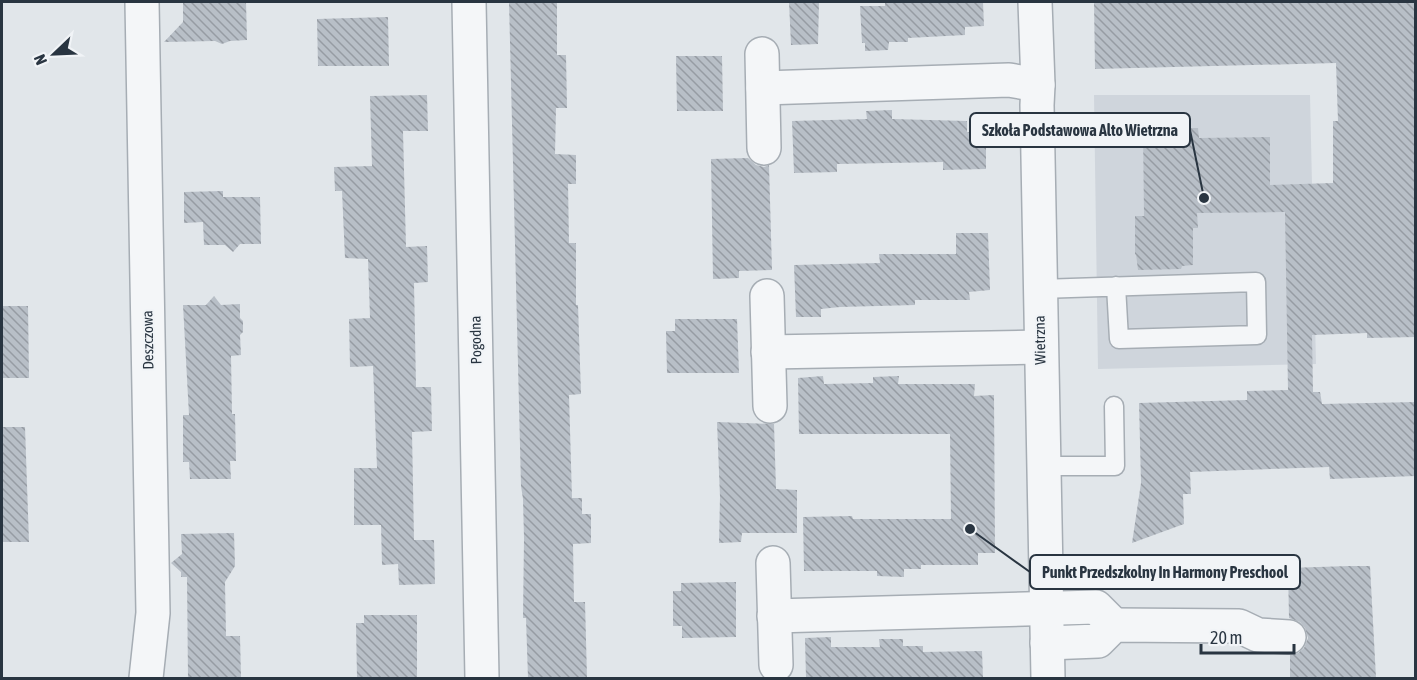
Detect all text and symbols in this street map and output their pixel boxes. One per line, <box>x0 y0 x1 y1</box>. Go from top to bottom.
north arrow <box>24 24 84 84</box>
text: N <box>30 52 50 68</box>
callout: Szkoła Podstawowa Alto Wietrzna <box>970 113 1190 147</box>
text: Szkoła Podstawowa Alto Wietrzna <box>982 121 1178 139</box>
street label: Deszczowa <box>138 310 157 370</box>
street label: Pogodna <box>467 315 484 365</box>
street label: Wietrzna <box>1031 315 1048 365</box>
callout: Punkt Przedszkolny In Harmony Preschool <box>1030 555 1300 589</box>
text: Punkt Przedszkolny In Harmony Preschool <box>1042 563 1289 581</box>
scale bar <box>1201 617 1294 655</box>
text: 20 m <box>1210 627 1242 648</box>

